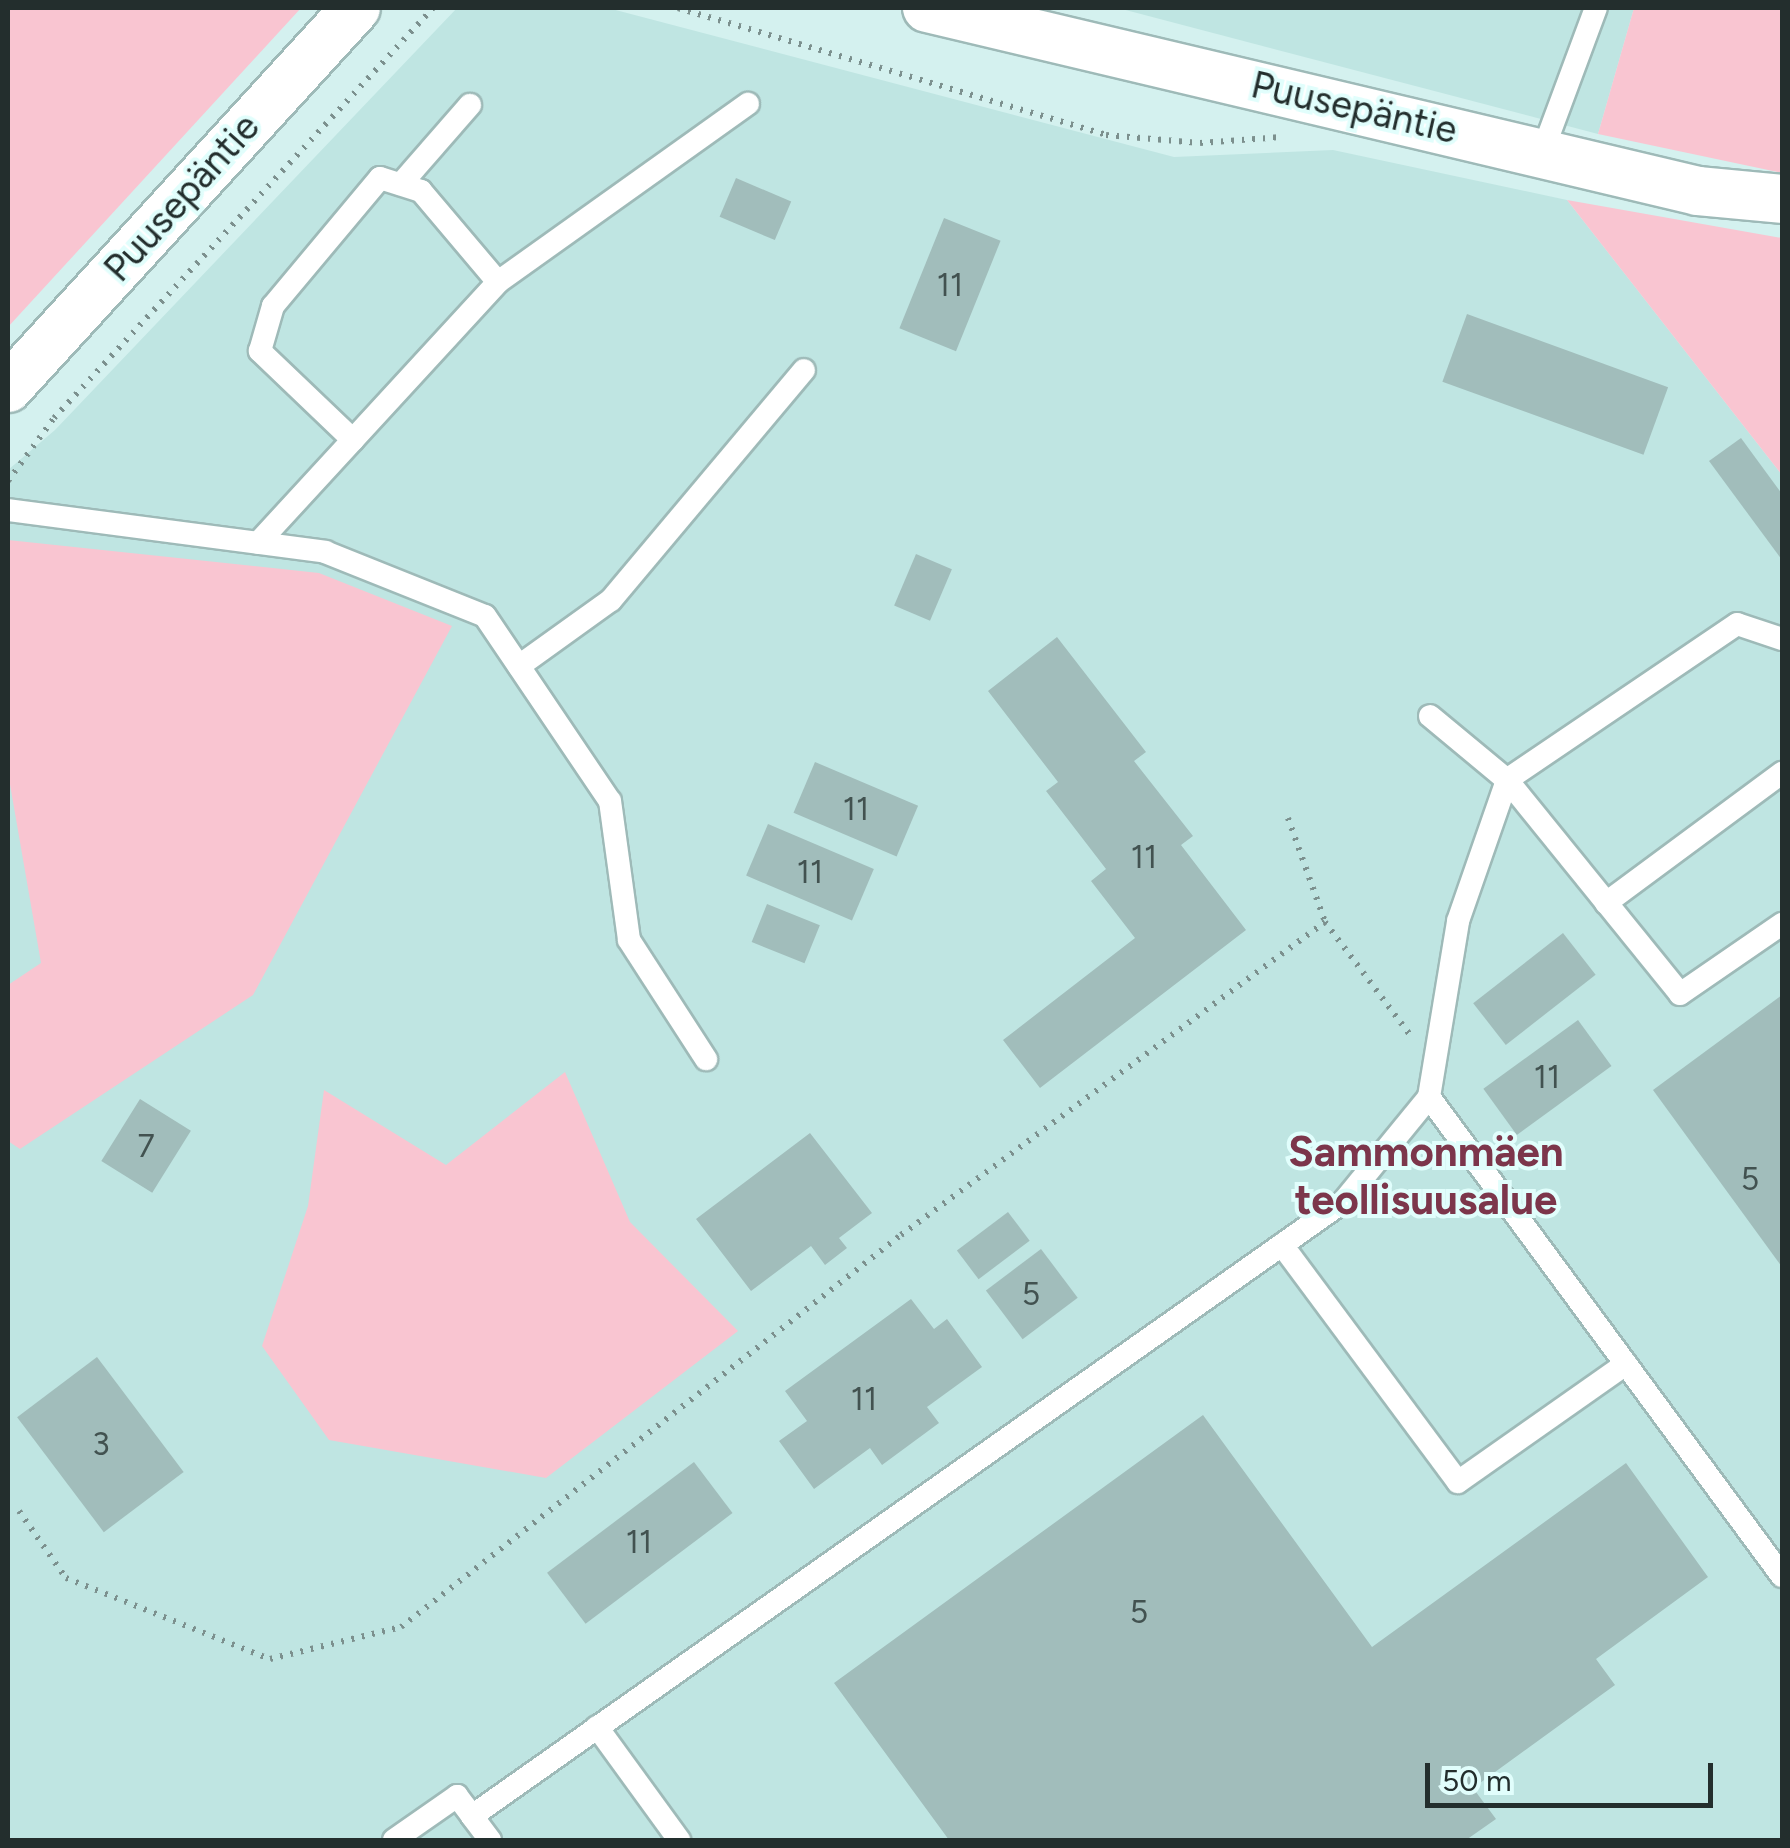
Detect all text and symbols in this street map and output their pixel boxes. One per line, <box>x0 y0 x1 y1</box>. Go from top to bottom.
street label: Puusepäntie <box>1247 62 1461 154</box>
street label: Puusepäntie <box>95 105 269 291</box>
house number: 11 <box>937 266 963 304</box>
house number: 11 <box>843 790 869 828</box>
house number: 11 <box>1131 838 1157 876</box>
house number: 11 <box>797 853 823 891</box>
house number: 11 <box>1534 1058 1560 1096</box>
house number: 7 <box>137 1127 155 1165</box>
district label: Sammonmäen teollisuusalue <box>1288 1127 1564 1226</box>
house number: 5 <box>1741 1160 1759 1198</box>
house number: 5 <box>1022 1275 1040 1313</box>
house number: 11 <box>851 1380 877 1418</box>
house number: 3 <box>92 1425 110 1463</box>
house number: 11 <box>626 1523 652 1561</box>
house number: 5 <box>1130 1593 1148 1631</box>
scale bar <box>1430 1743 1718 1805</box>
text: 50 m <box>1442 1762 1511 1799</box>

